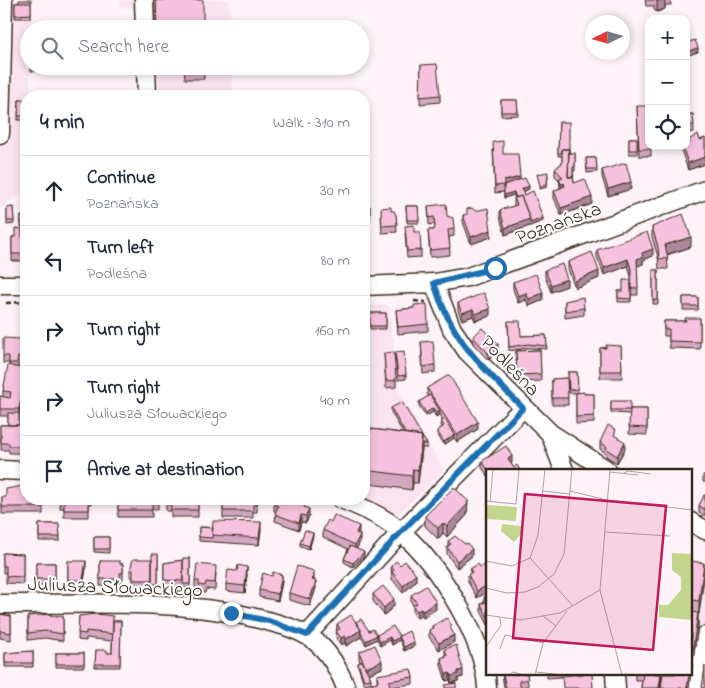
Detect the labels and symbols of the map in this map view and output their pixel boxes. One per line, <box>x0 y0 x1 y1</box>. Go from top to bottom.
north arrow <box>585 15 630 60</box>
street label: Poznańska <box>512 195 606 253</box>
route start <box>484 257 507 280</box>
street label: Podleśna <box>473 330 546 404</box>
inset map <box>486 469 692 676</box>
street label: Juliusza Słowackiego <box>27 571 203 607</box>
route end <box>220 602 243 625</box>

